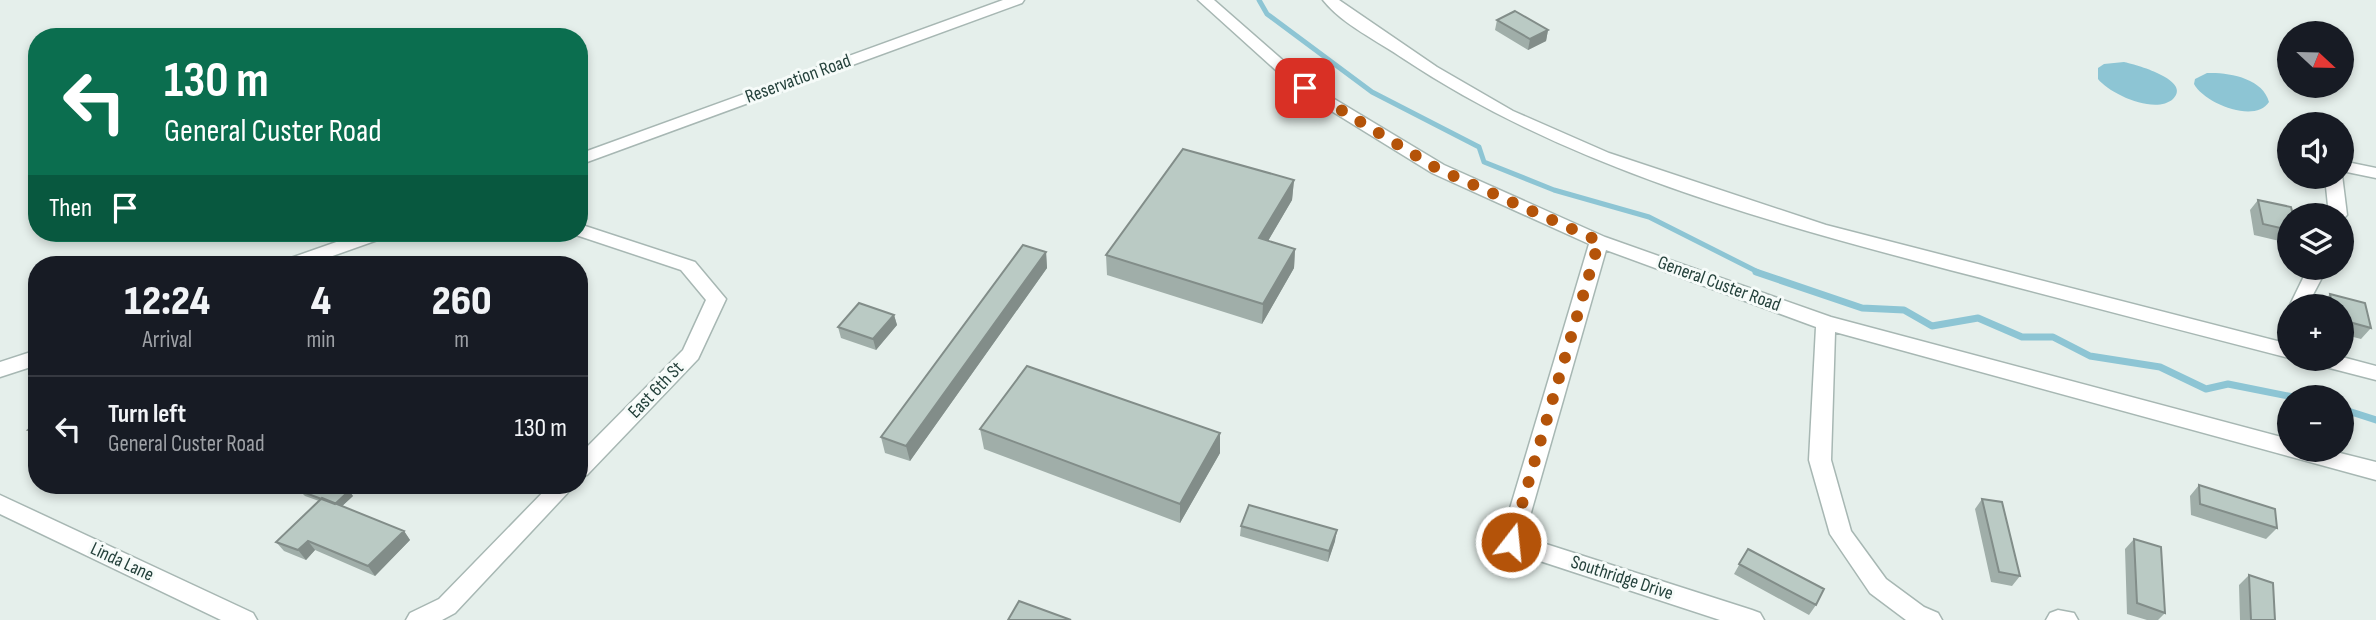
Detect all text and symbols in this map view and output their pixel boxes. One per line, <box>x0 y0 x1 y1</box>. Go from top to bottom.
north arrow <box>2277 21 2354 98</box>
map controls <box>2277 21 2354 462</box>
street label: Reservation Road <box>742 49 854 109</box>
text: 130 m <box>164 52 269 111</box>
icon: left <box>49 56 140 147</box>
pin <box>1275 58 1335 118</box>
icon: arrive <box>1286 69 1324 107</box>
text: General Custer Road <box>164 112 382 151</box>
button: sound <box>2277 112 2354 189</box>
icon: arrive <box>106 189 144 227</box>
text: Then <box>49 193 92 224</box>
button: layers <box>2277 203 2354 280</box>
street label: General Custer Road <box>1654 251 1784 317</box>
text: 12:24 <box>124 276 210 327</box>
text: 4 <box>311 276 331 327</box>
text: 260 <box>432 276 492 327</box>
button: + <box>2277 294 2354 371</box>
text: Arrival <box>143 326 192 354</box>
text: min <box>307 326 335 354</box>
text: m <box>454 326 469 354</box>
street label: East 6th St <box>624 357 689 423</box>
button: − <box>2277 385 2354 462</box>
text: Turn left <box>108 399 186 430</box>
icon: left <box>49 410 87 448</box>
text: 130 m <box>515 413 567 444</box>
text: General Custer Road <box>108 430 264 458</box>
position arrow <box>1474 505 1548 579</box>
street label: Linda Lane <box>87 537 157 587</box>
street label: Southridge Drive <box>1568 551 1676 605</box>

